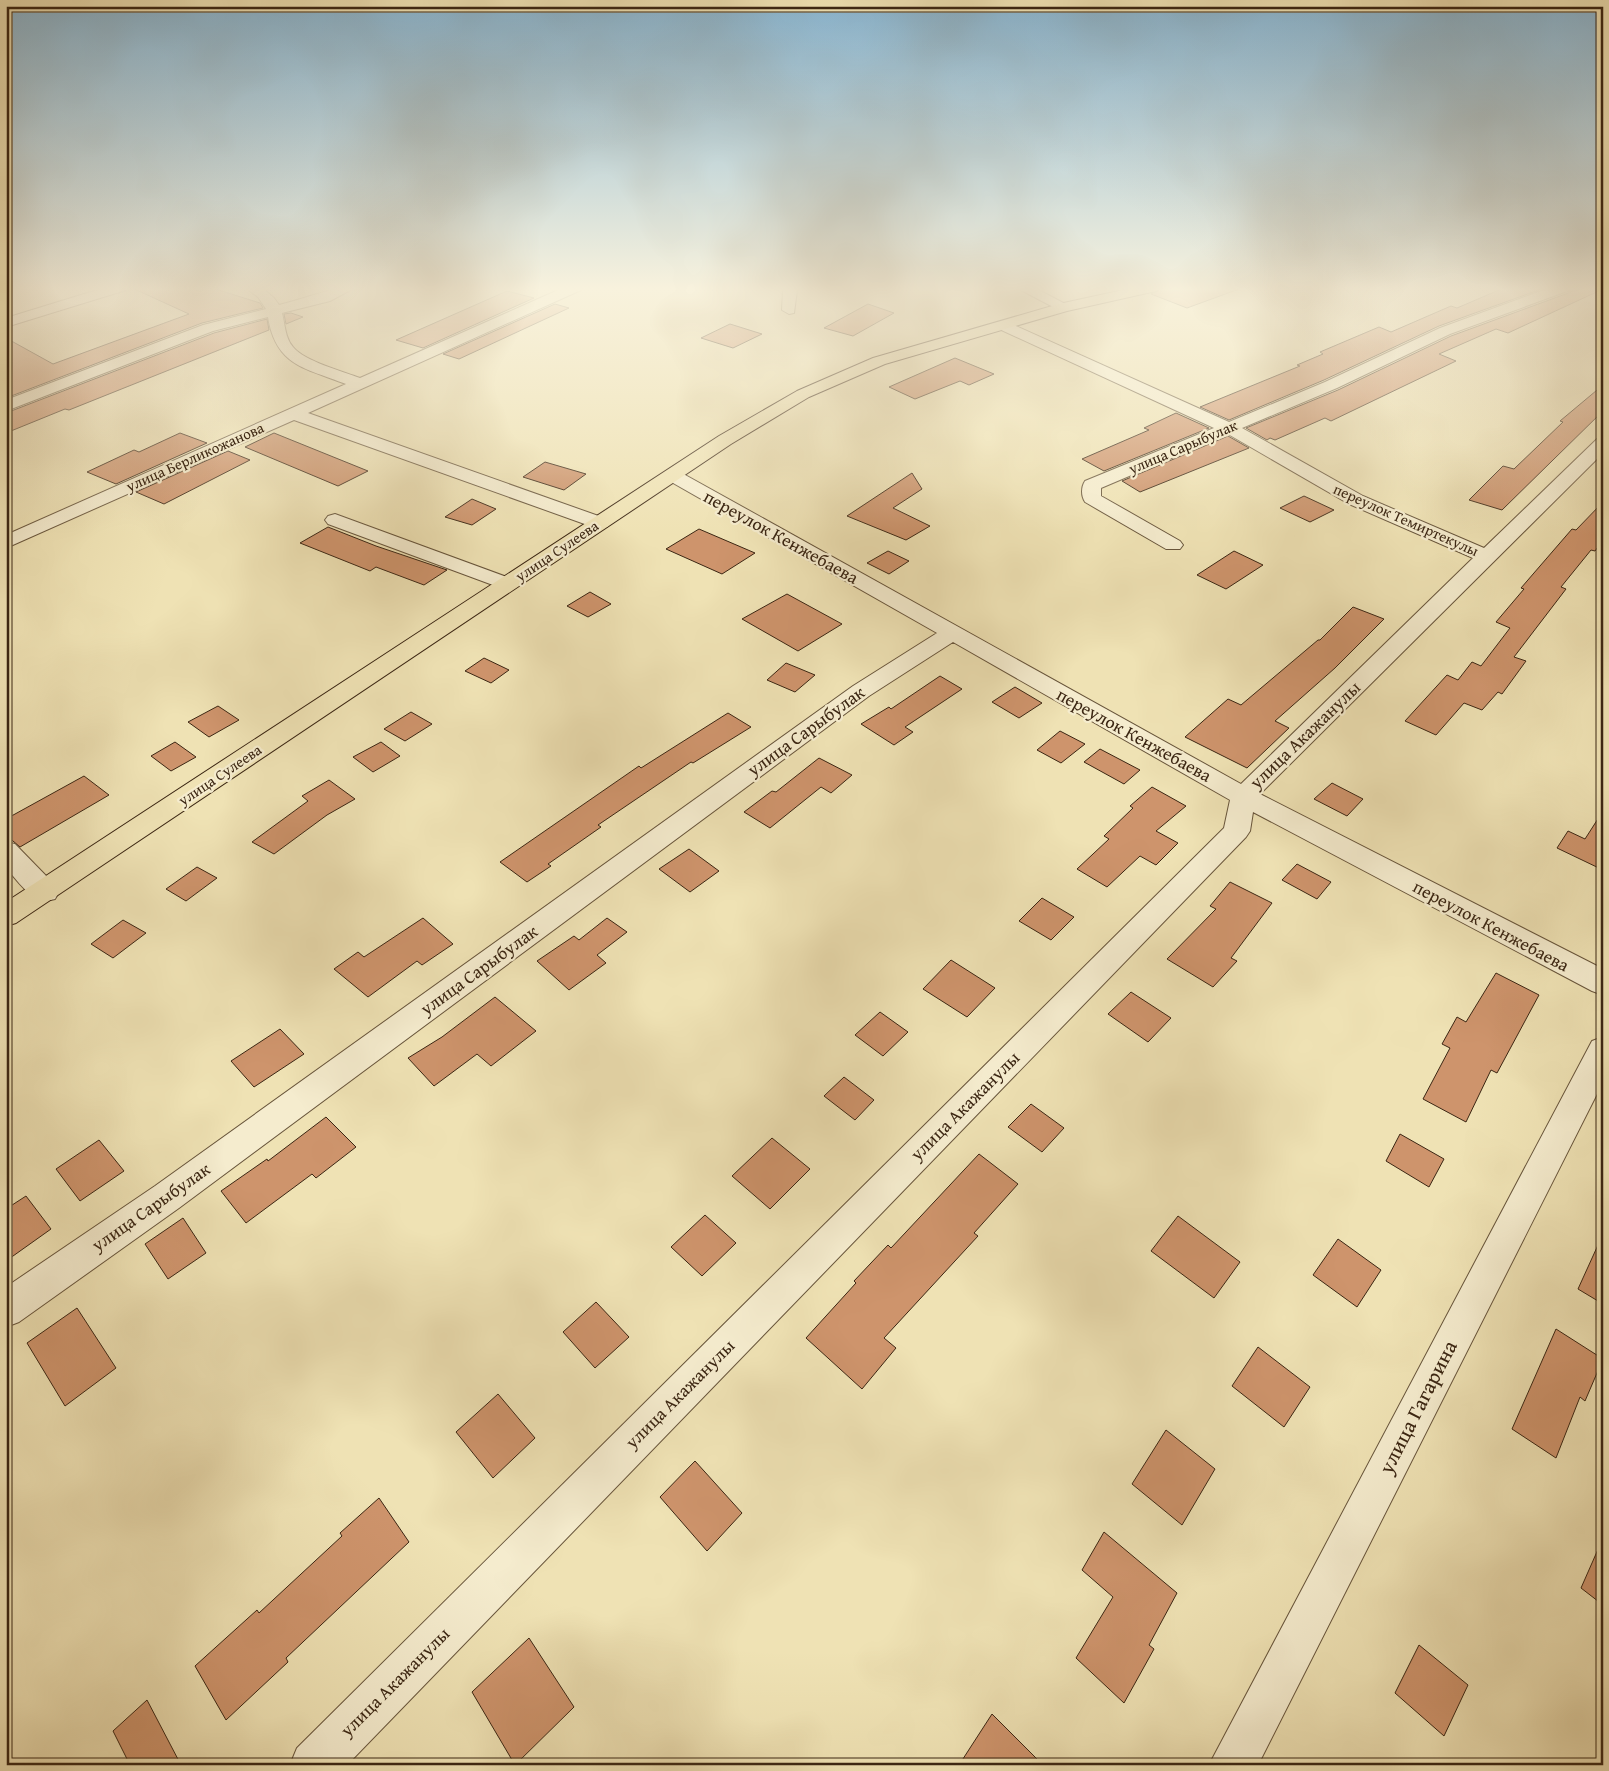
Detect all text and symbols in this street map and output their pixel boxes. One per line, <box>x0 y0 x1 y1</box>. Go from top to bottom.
street label: улица Сарыбулак <box>1124 414 1241 479</box>
street label: улица Берликожанова <box>122 416 268 497</box>
street label: переулок Темиртекулы <box>1330 478 1483 561</box>
street label: переулок Кенжебаева <box>699 483 864 591</box>
street label: улица Сулеева <box>510 514 603 587</box>
street label: улица Акажанулы <box>1242 674 1367 796</box>
street label: улица Сарыбулак <box>741 678 871 783</box>
street label: переулок Кенжебаева <box>1052 681 1217 789</box>
street label: улица Сулеева <box>173 738 266 811</box>
street label: переулок Кенжебаева <box>1408 873 1575 978</box>
street label: улица Сарыбулак <box>414 917 544 1022</box>
street label: улица Акажанулы <box>903 1044 1026 1167</box>
street label: улица Сарыбулак <box>85 1155 216 1258</box>
street label: улица Акажанулы <box>618 1332 741 1455</box>
street label: улица Гагарина <box>1370 1335 1465 1480</box>
street label: улица Акажанулы <box>333 1620 456 1743</box>

